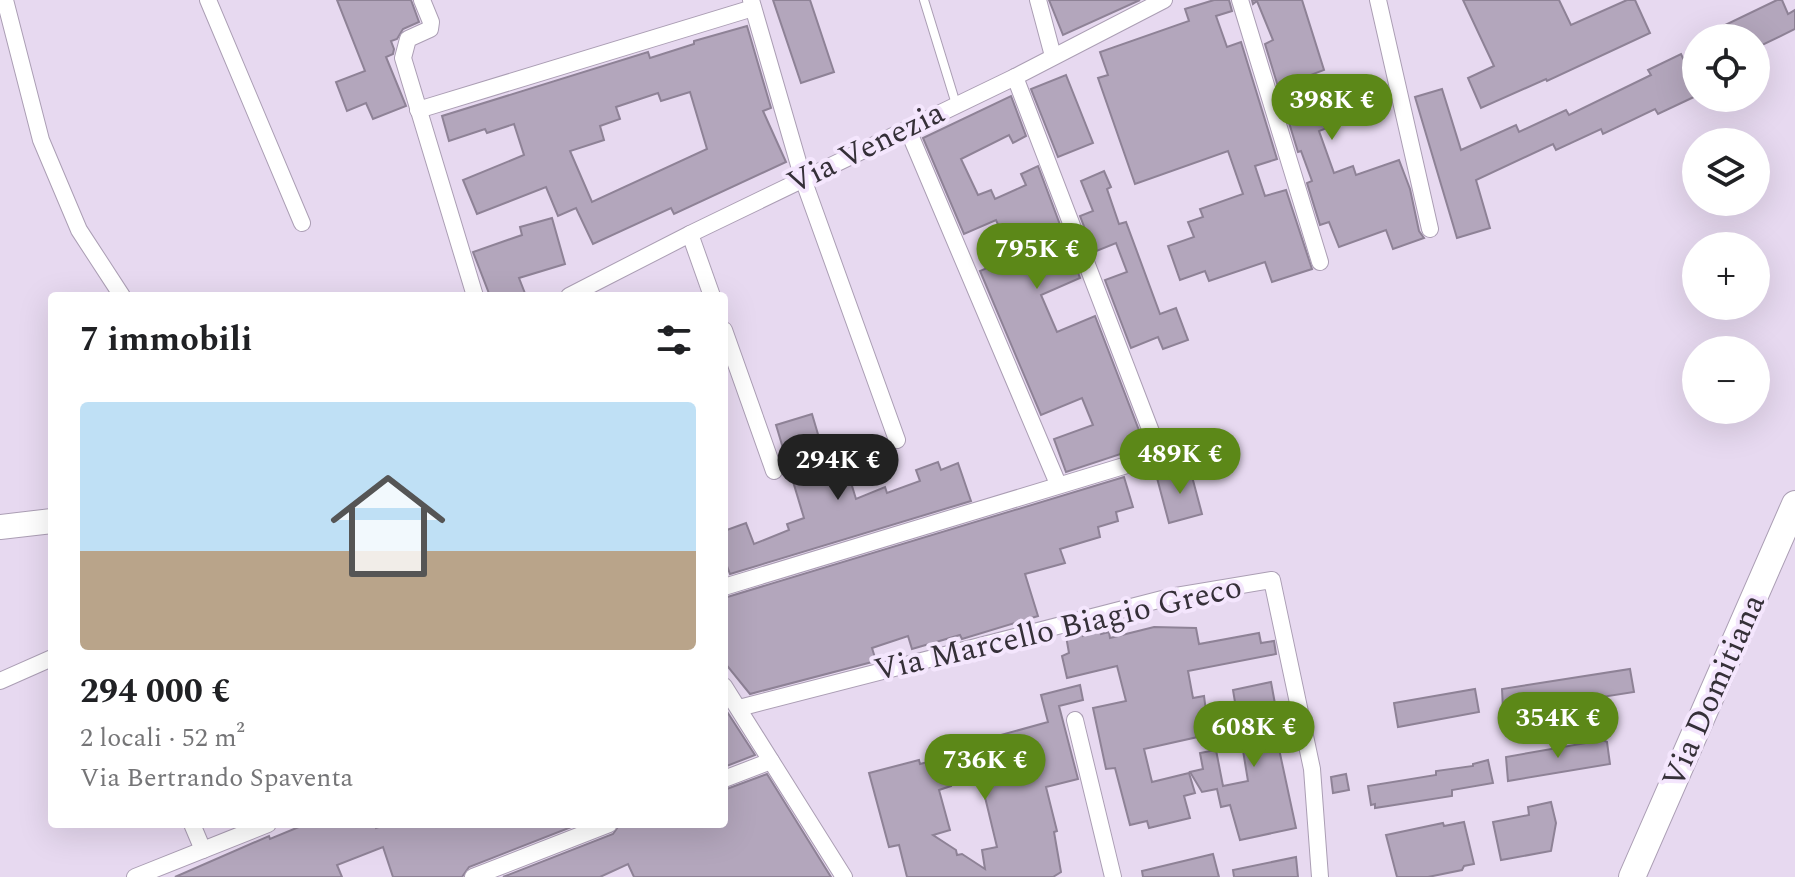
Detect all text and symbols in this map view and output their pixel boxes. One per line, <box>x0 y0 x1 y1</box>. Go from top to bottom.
map controls <box>1682 24 1770 424</box>
button: locate <box>1682 24 1770 112</box>
pin: 398K € <box>1267 74 1397 142</box>
text: 398K € <box>1290 80 1374 120</box>
street label: Via Venezia <box>779 89 953 207</box>
button: layers <box>1682 128 1770 216</box>
pin: 795K € <box>972 223 1102 291</box>
text: 795K € <box>995 229 1079 269</box>
button: + <box>1682 232 1770 320</box>
text: 7 immobili <box>80 314 252 366</box>
icon: filters <box>652 318 696 362</box>
button: − <box>1682 336 1770 424</box>
pin: 489K € <box>1115 428 1245 496</box>
pin: 294K € <box>773 434 903 502</box>
text: 489K € <box>1138 434 1222 474</box>
text: 294K € <box>796 440 880 480</box>
icon: home <box>316 454 460 598</box>
street label: Via Marcello Biagio Greco <box>869 563 1247 695</box>
street label: Via Domitiana <box>1649 586 1779 796</box>
text: 294 000 € <box>80 666 231 718</box>
pin: 354K € <box>1493 692 1623 760</box>
text: 354K € <box>1516 698 1600 738</box>
pin: 608K € <box>1189 701 1319 769</box>
text: 608K € <box>1212 707 1296 747</box>
text: 2 locali · 52 m² <box>80 718 245 758</box>
pin: 736K € <box>920 734 1050 802</box>
text: 736K € <box>943 740 1027 780</box>
text: Via Bertrando Spaventa <box>80 758 353 798</box>

